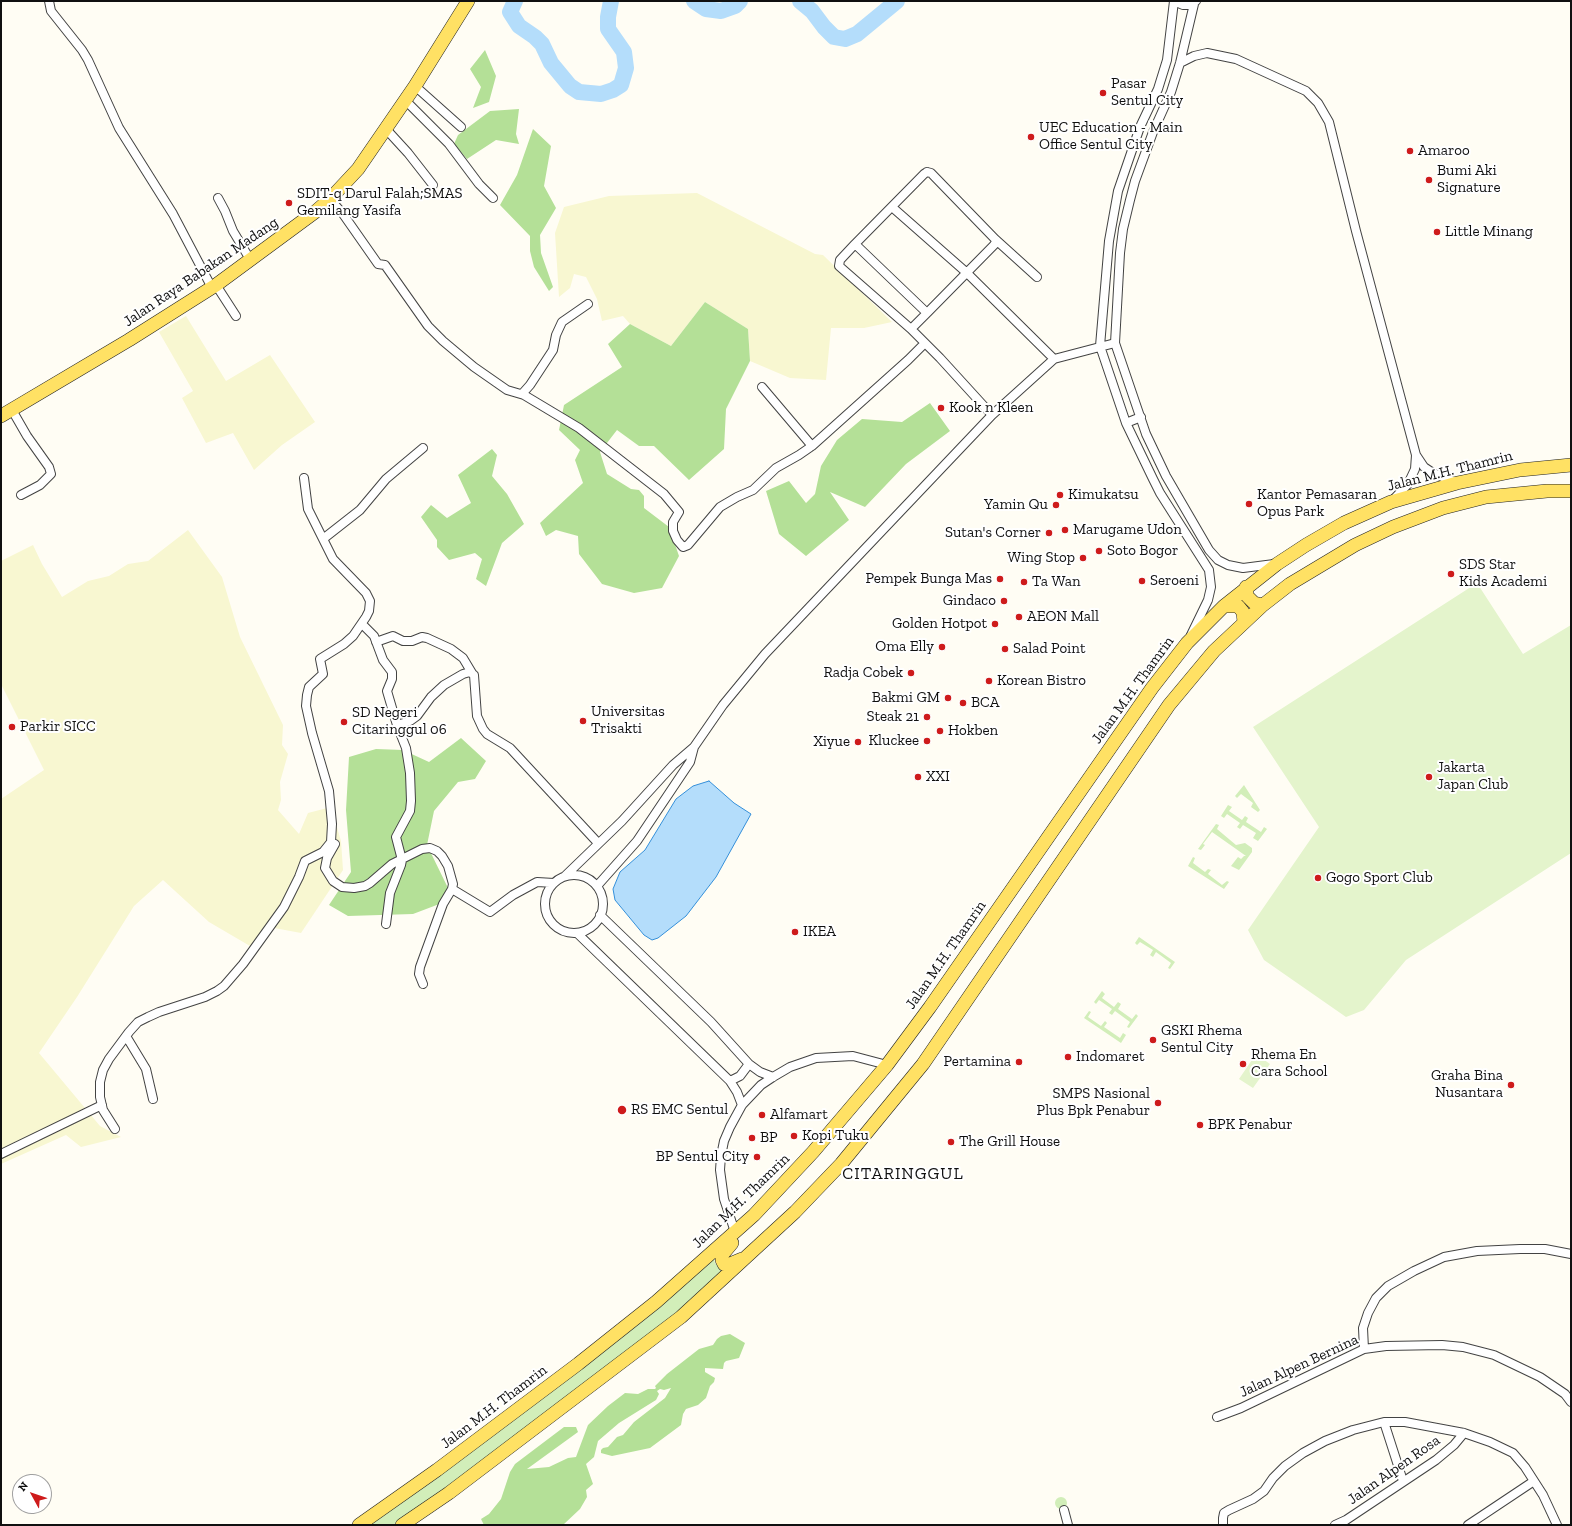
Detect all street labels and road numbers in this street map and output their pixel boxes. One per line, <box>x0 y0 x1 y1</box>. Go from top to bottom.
street label: Jalan Raya Babakan Madang <box>120 213 282 331</box>
street label: Jalan M.H. Thamrin <box>1386 447 1514 495</box>
street label: Jalan M.H. Thamrin <box>1088 633 1178 747</box>
street label: Jalan M.H. Thamrin <box>902 897 990 1013</box>
street label: Jalan M.H. Thamrin <box>689 1150 793 1252</box>
street label: Jalan Alpen Bernina <box>1237 1331 1361 1401</box>
street label: Jalan M.H. Thamrin <box>437 1361 551 1453</box>
street label: Jalan Alpen Rosa <box>1344 1432 1444 1508</box>

